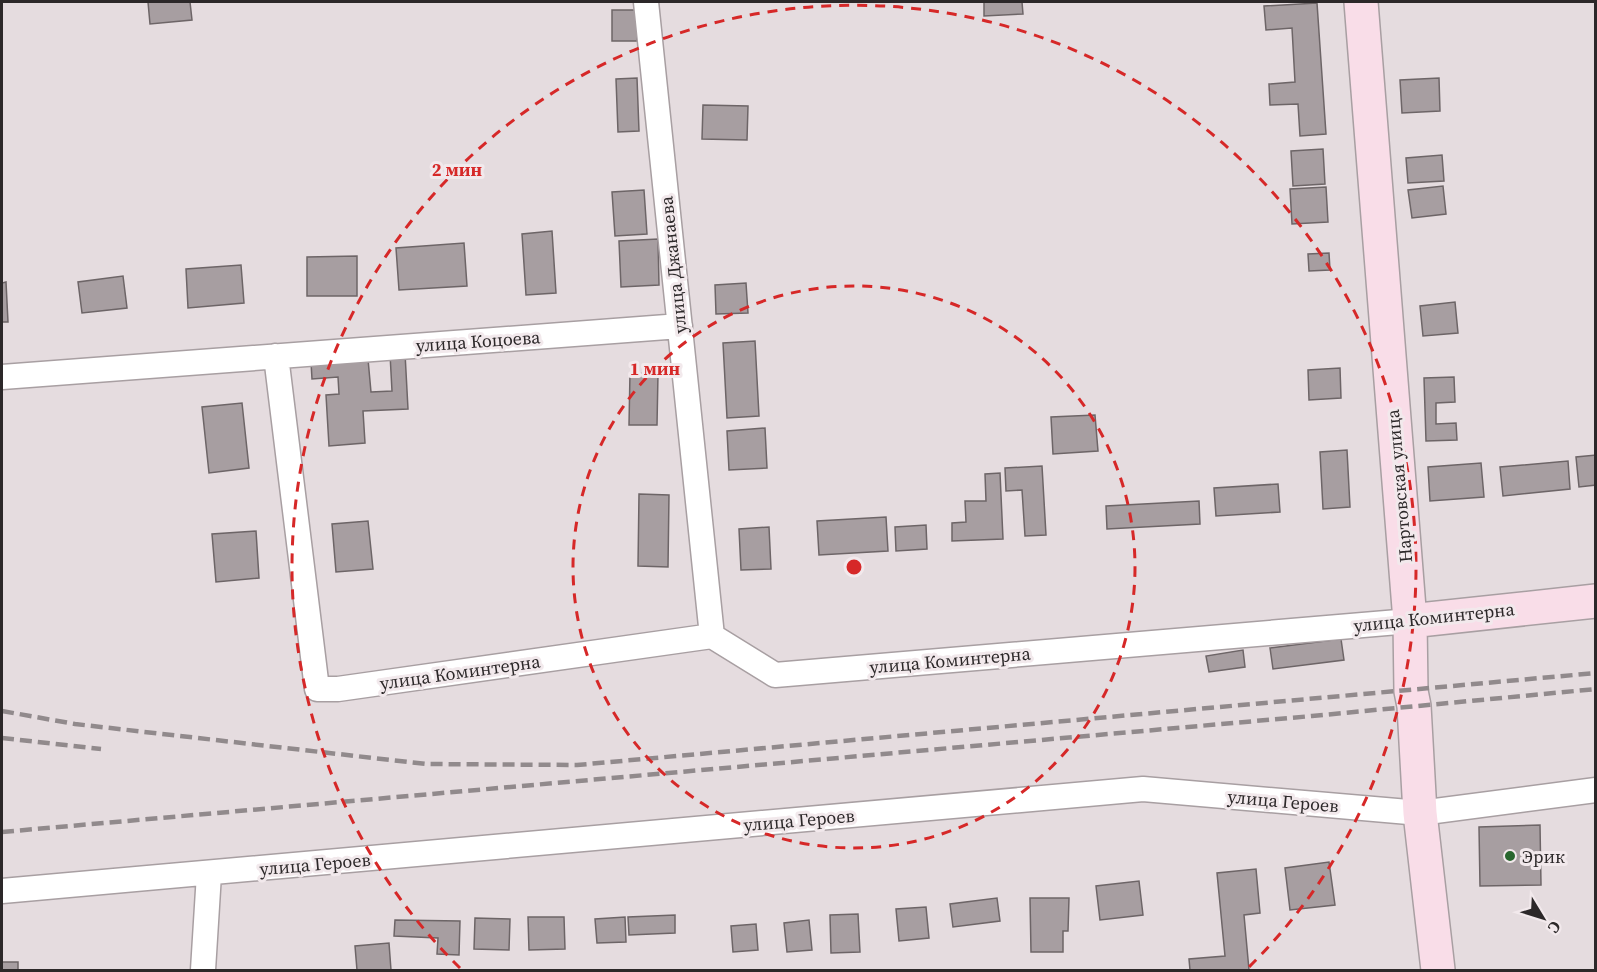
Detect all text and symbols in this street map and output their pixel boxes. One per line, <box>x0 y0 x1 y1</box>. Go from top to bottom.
text: 2 мин <box>432 157 483 182</box>
street label: улица Джанаева <box>653 194 693 335</box>
street label: улица Коцоева <box>415 324 542 358</box>
text: 1 мин <box>630 356 681 381</box>
street label: Нартовская улица <box>1380 407 1418 564</box>
centre of rings <box>844 557 864 577</box>
street label: улица Коминтерна <box>1352 596 1517 638</box>
street label: улица Коминтерна <box>868 640 1032 679</box>
street label: улица Коминтерна <box>378 648 543 696</box>
street label: улица Героев <box>1226 784 1340 818</box>
street label: улица Героев <box>742 803 856 837</box>
place label: Эрик <box>1522 844 1565 869</box>
street label: улица Героев <box>258 847 372 881</box>
marker: Эрик <box>1503 849 1517 863</box>
north arrow <box>1513 888 1573 948</box>
text: С <box>1543 917 1567 938</box>

